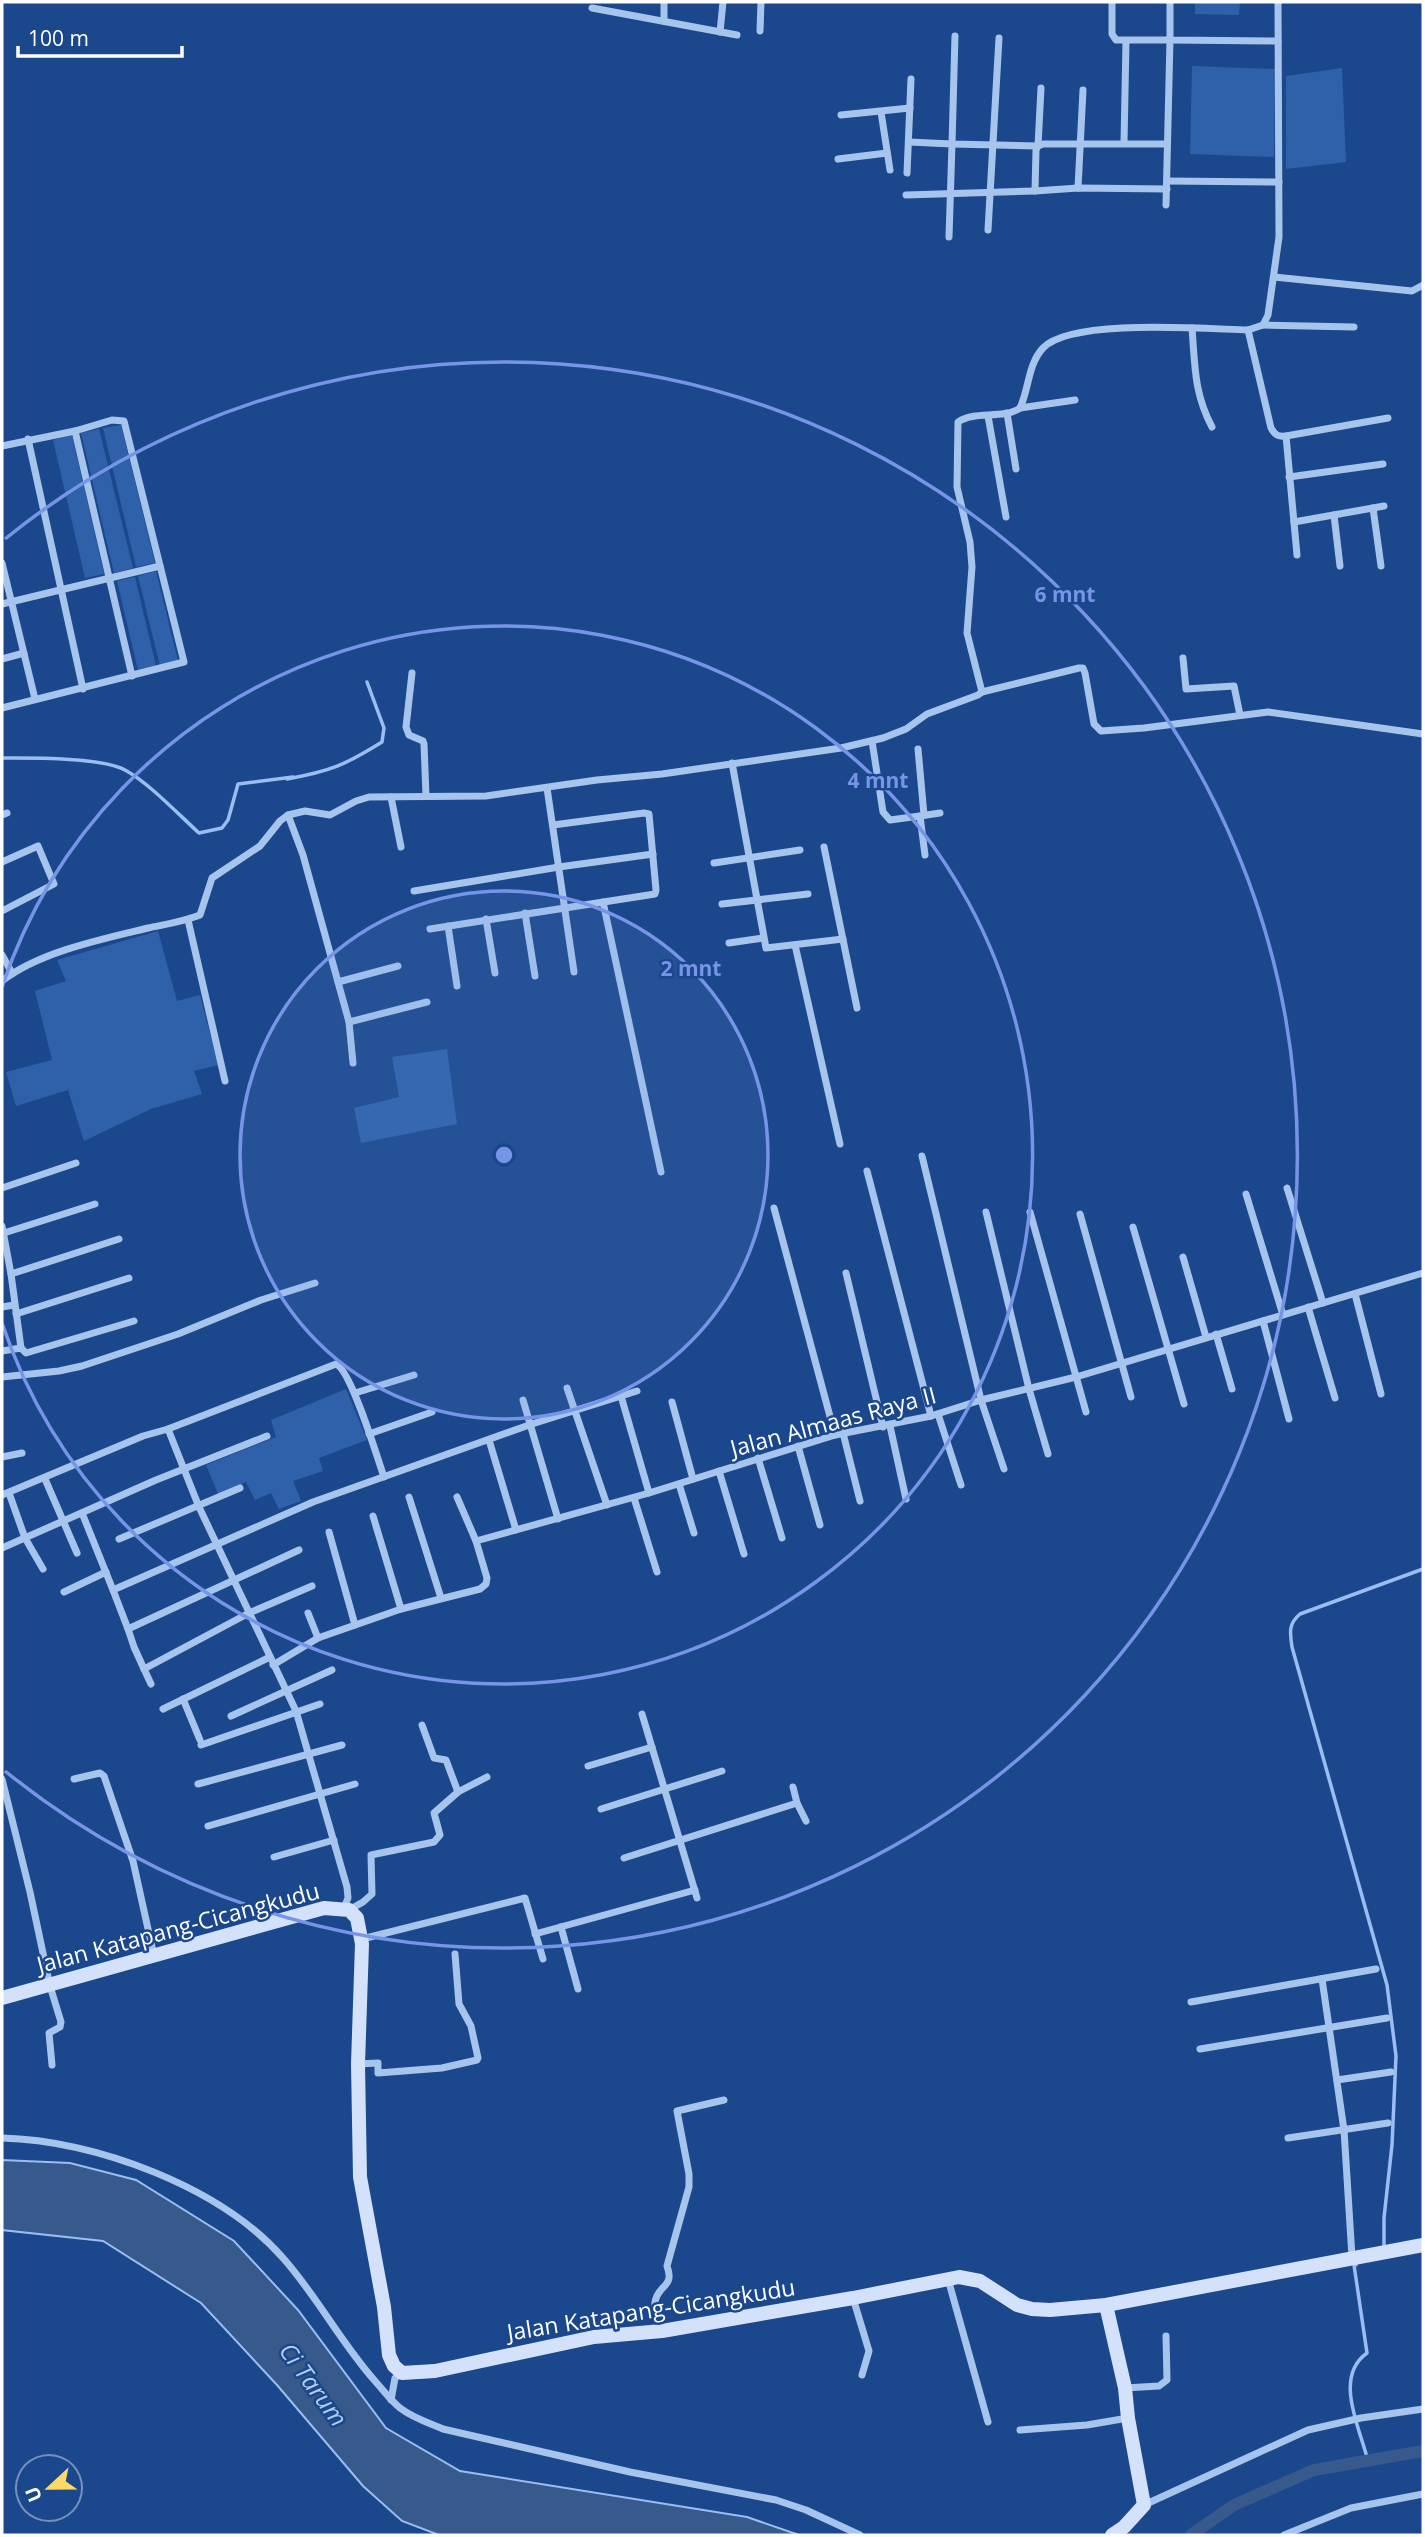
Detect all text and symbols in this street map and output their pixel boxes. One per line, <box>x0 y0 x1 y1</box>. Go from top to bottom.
scale bar <box>18 14 182 58</box>
text: 100 m <box>28 24 89 52</box>
text: 6 mnt <box>1034 580 1096 608</box>
text: 4 mnt <box>847 766 909 794</box>
text: 2 mnt <box>660 954 722 982</box>
centre of rings <box>492 1143 516 1167</box>
street label: Jalan Almaas Raya II <box>725 1378 939 1464</box>
street label: Jalan Katapang-Cicangkudu <box>31 1874 323 1981</box>
street label: Jalan Katapang-Cicangkudu <box>503 2270 797 2348</box>
water label: Ci Tarum <box>272 2335 356 2433</box>
north arrow <box>14 2453 84 2523</box>
text: U <box>18 2483 48 2506</box>

